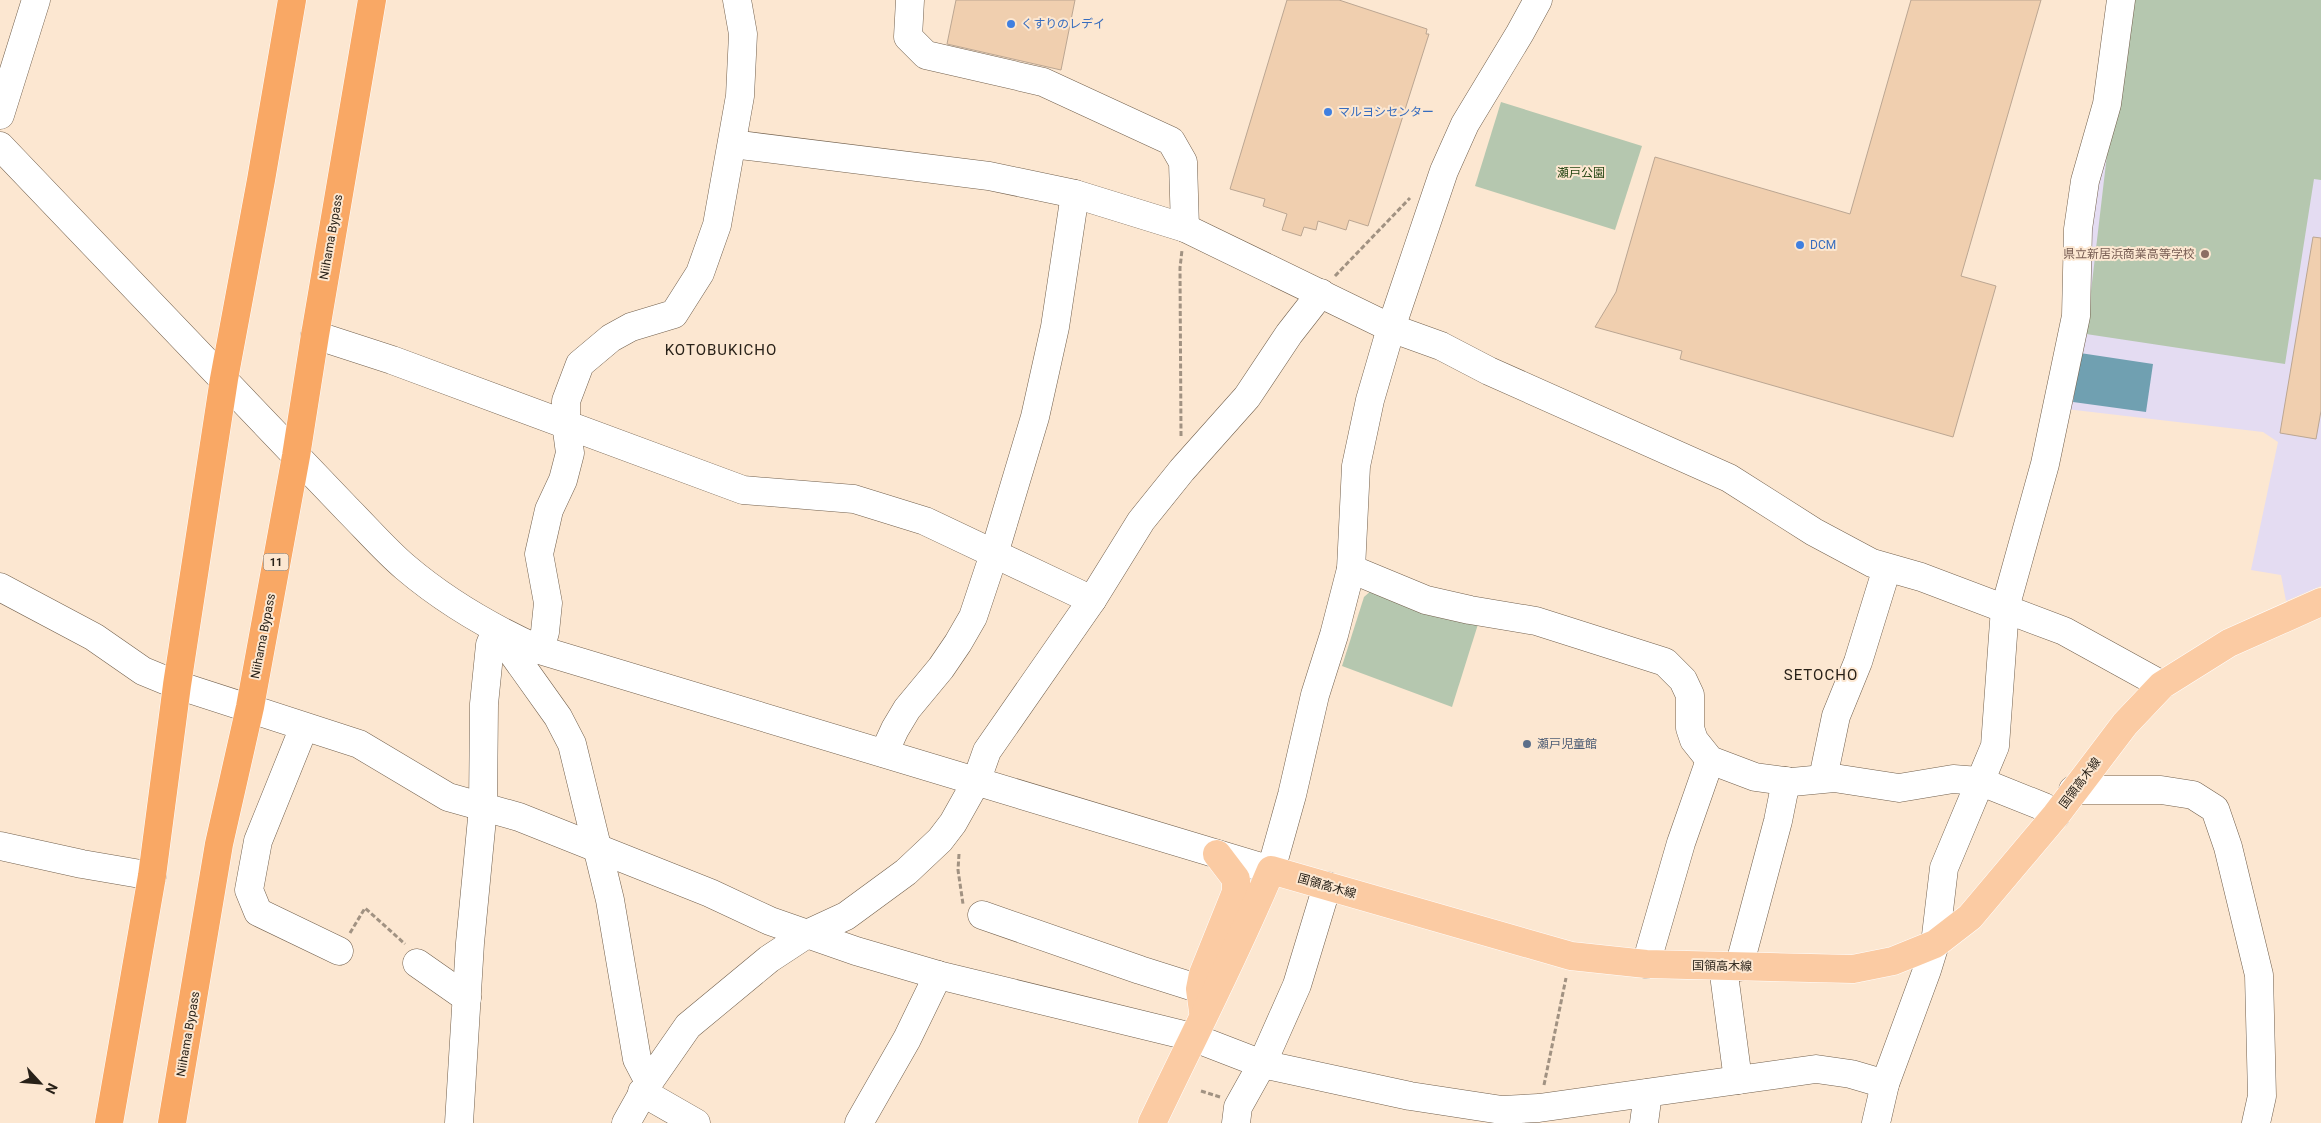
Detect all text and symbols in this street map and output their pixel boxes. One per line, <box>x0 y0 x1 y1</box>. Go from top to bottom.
place label: くすりのレデイ <box>1021 17 1105 31</box>
marker: くすりのレデイ <box>1005 18 1017 30</box>
place label: マルヨシセンター <box>1338 105 1434 119</box>
marker: マルヨシセンター <box>1322 106 1334 118</box>
park label: 瀬戸公園 <box>1557 166 1605 180</box>
street label: Niihama Bypass <box>317 193 345 281</box>
place label: DCM <box>1810 238 1836 252</box>
marker: DCM <box>1794 239 1806 251</box>
place label: 県立新居浜商業高等学校 <box>2063 247 2195 261</box>
marker: 県立新居浜商業高等学校 <box>2199 248 2211 260</box>
district label: KOTOBUKICHO <box>665 341 777 359</box>
road number: 11 <box>264 554 288 570</box>
street label: Niihama Bypass <box>248 592 278 680</box>
district label: SETOCHO <box>1784 666 1858 684</box>
place label: 瀬戸児童館 <box>1537 737 1597 751</box>
marker: 瀬戸児童館 <box>1521 738 1533 750</box>
street label: 国領高木線 <box>2056 755 2104 811</box>
street label: 国領高木線 <box>1296 871 1358 901</box>
street label: 国領高木線 <box>1692 958 1752 974</box>
street label: Niihama Bypass <box>174 990 202 1078</box>
north arrow <box>15 1058 65 1108</box>
text: N <box>42 1081 61 1097</box>

